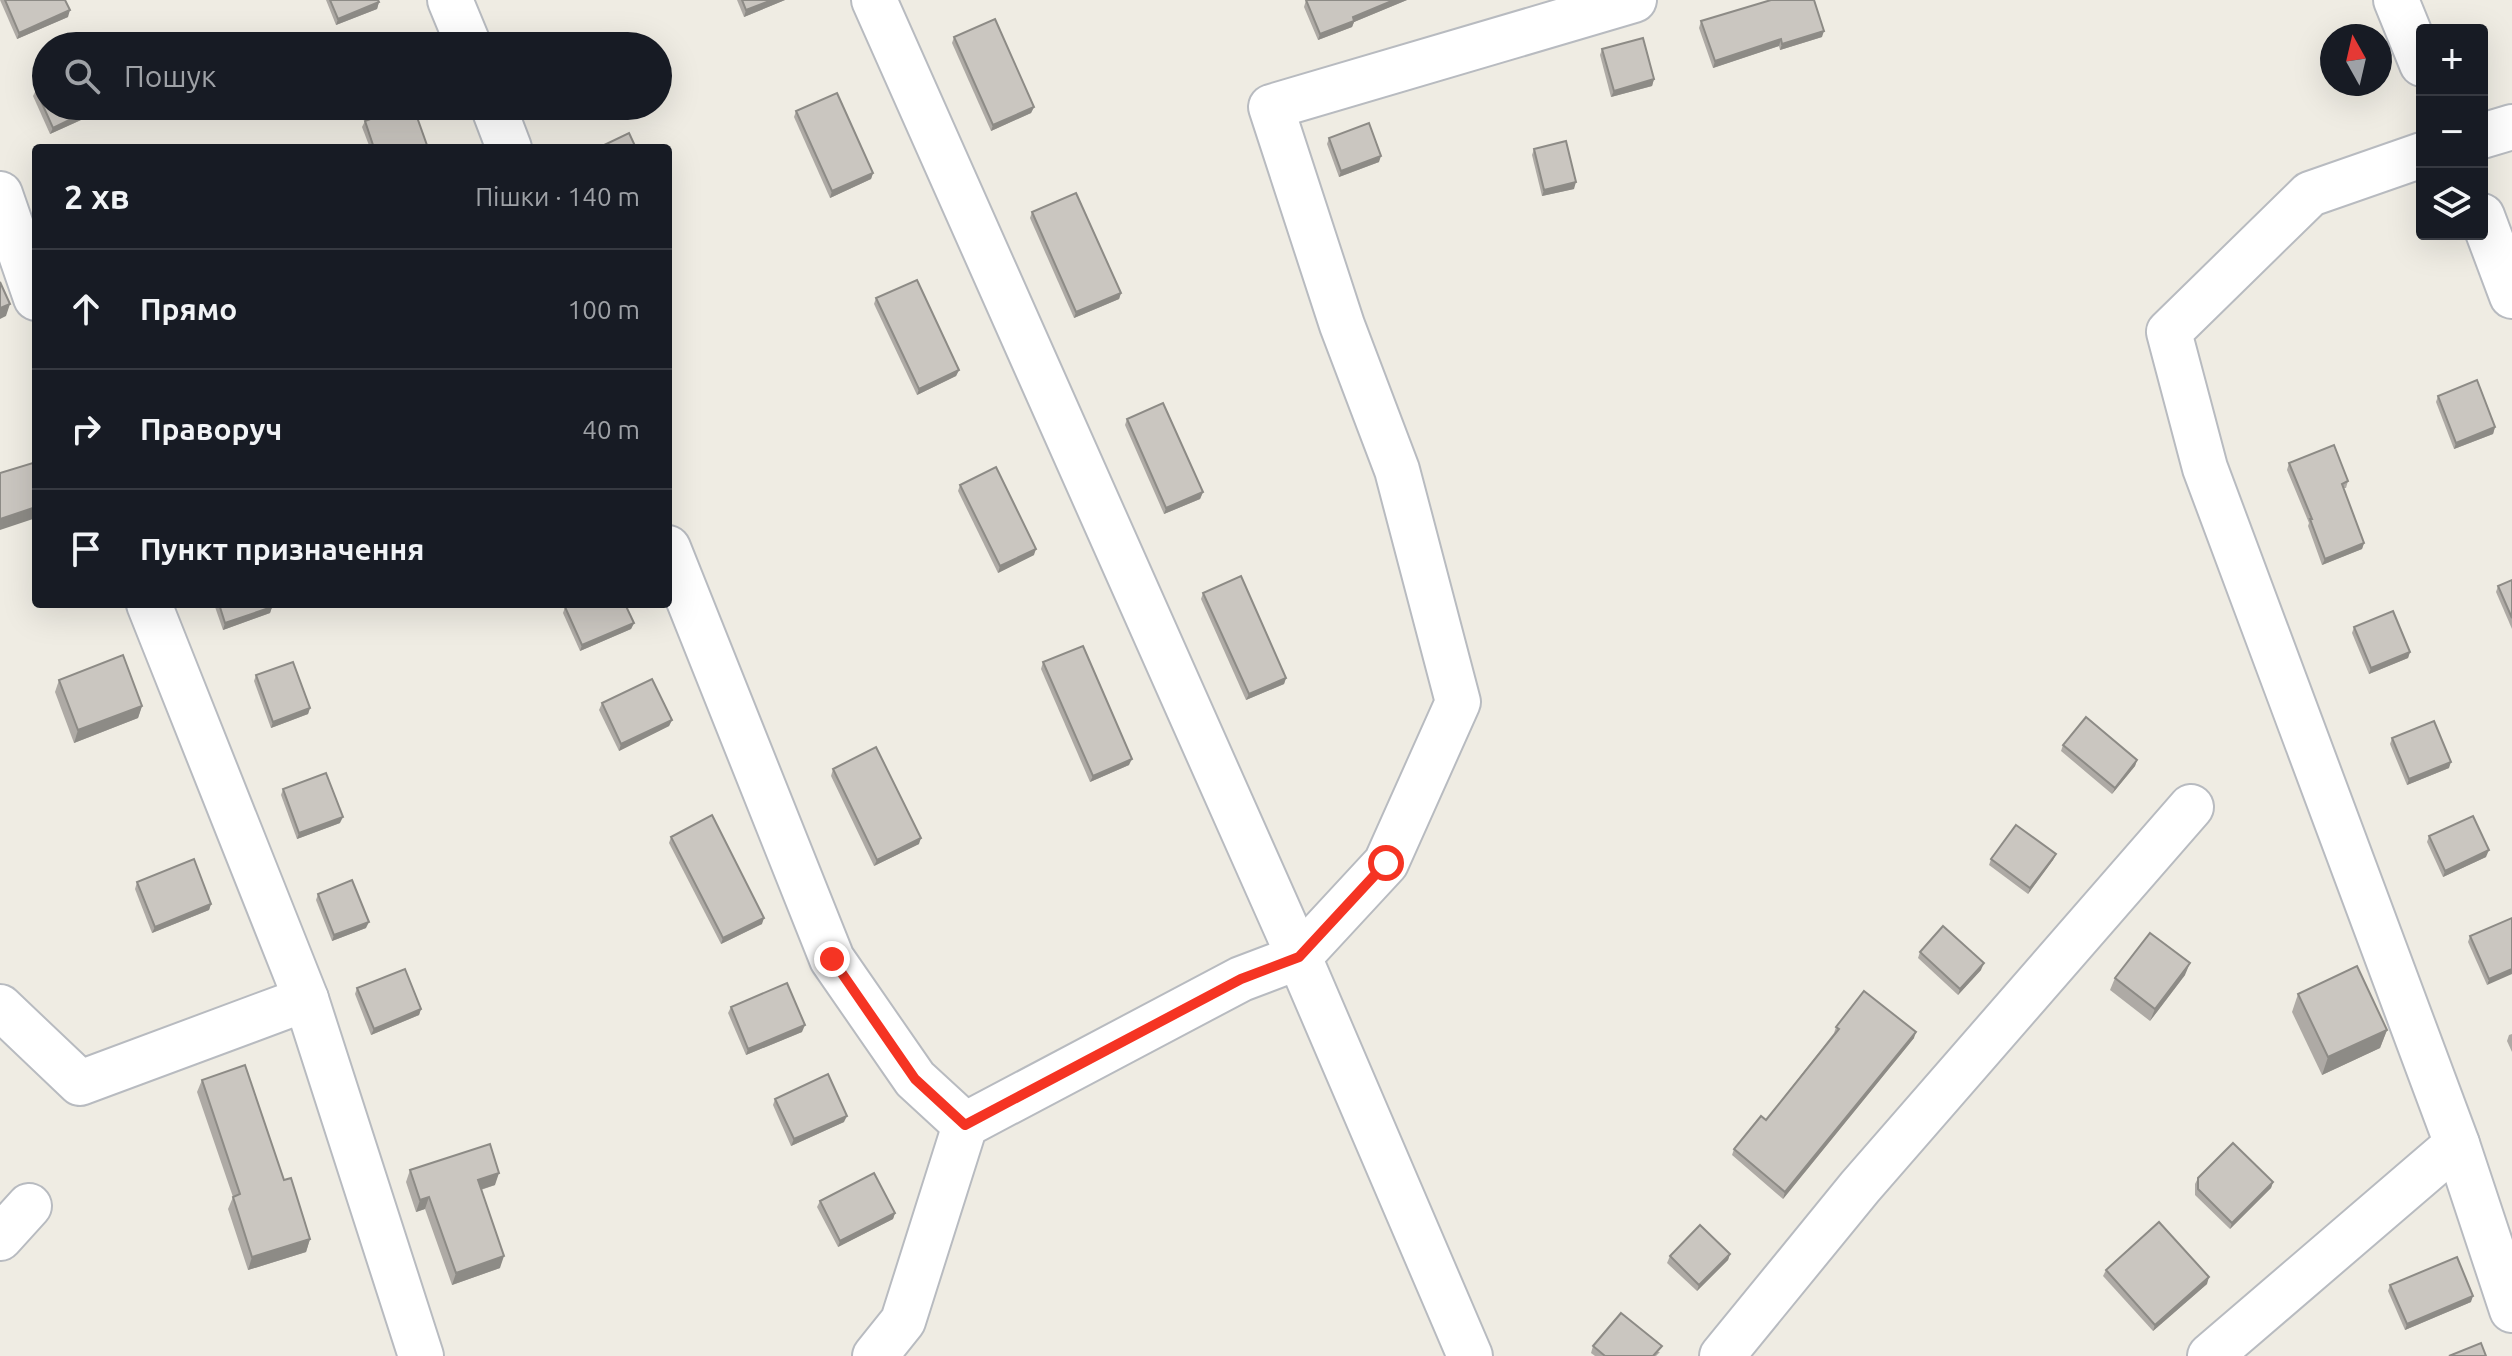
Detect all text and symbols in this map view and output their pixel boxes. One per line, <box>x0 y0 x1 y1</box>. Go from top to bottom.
north arrow <box>2320 24 2392 96</box>
map controls <box>2416 24 2488 240</box>
button: + <box>2416 24 2488 96</box>
search box <box>32 32 672 120</box>
icon: search <box>60 54 104 98</box>
text: Пошук <box>124 59 217 93</box>
button: − <box>2416 96 2488 168</box>
button: layers <box>2416 168 2488 240</box>
text: 2 хв <box>64 177 130 215</box>
text: Пішки · 140 m <box>475 182 640 211</box>
icon: ahead <box>64 287 108 331</box>
text: Прямо <box>140 292 237 326</box>
text: 100 m <box>568 295 640 324</box>
icon: right <box>64 407 108 451</box>
text: Праворуч <box>140 412 282 446</box>
text: 40 m <box>582 415 640 444</box>
icon: arrive <box>64 527 108 571</box>
text: Пункт призначення <box>140 532 424 566</box>
route start <box>1368 845 1404 881</box>
route end <box>814 941 850 977</box>

